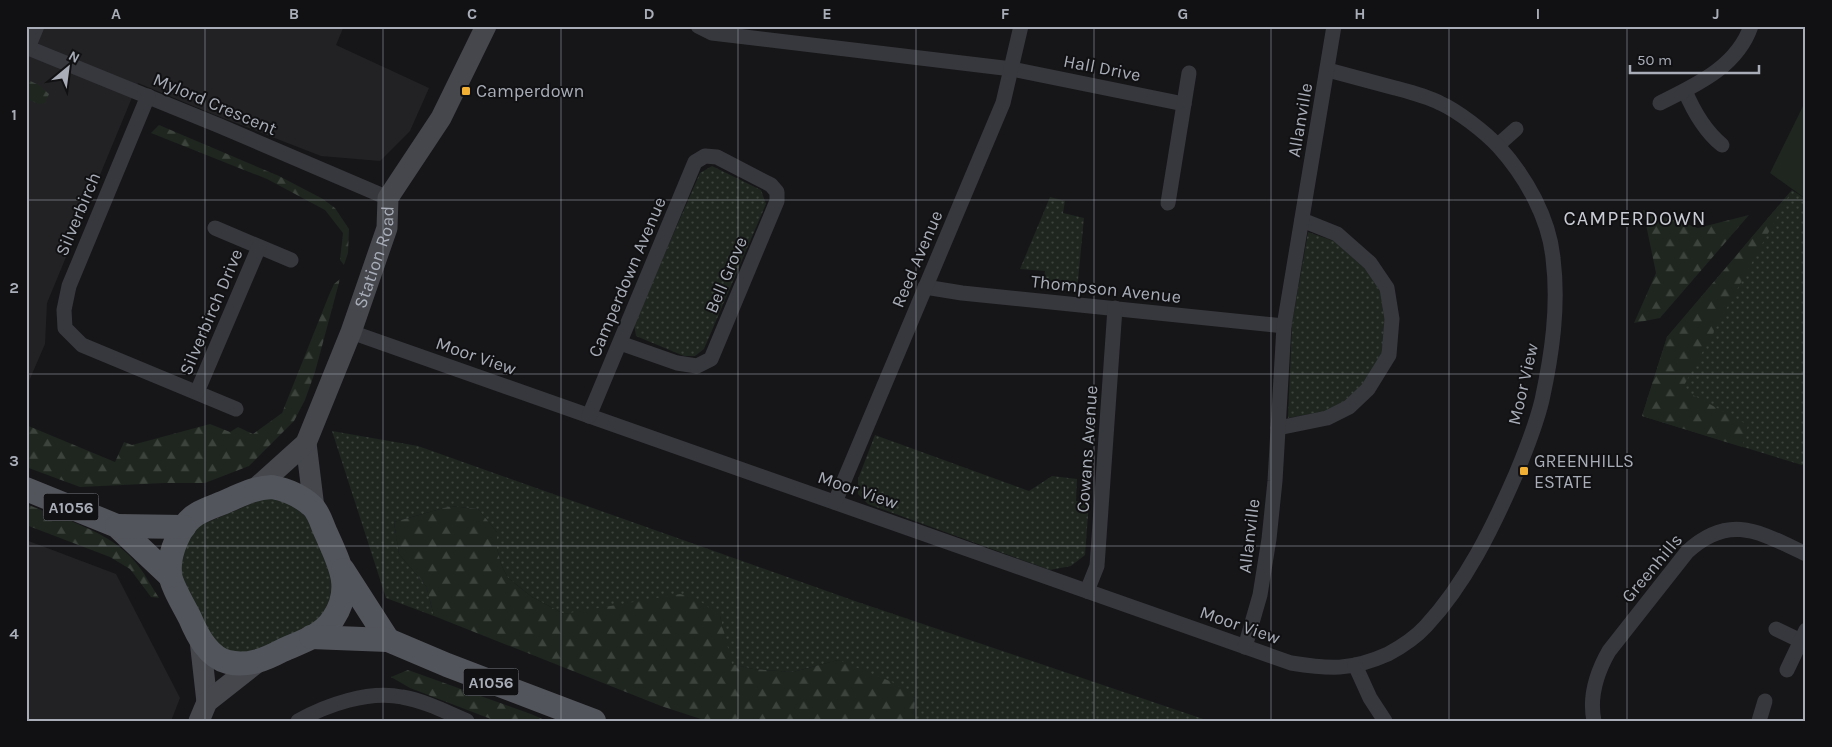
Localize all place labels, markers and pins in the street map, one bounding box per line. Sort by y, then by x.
place label: Camperdown [476,80,584,102]
marker: Camperdown [460,85,472,97]
place label: GREENHILLS ESTATE [1534,450,1634,493]
marker: GREENHILLS ESTATE [1518,465,1530,477]

